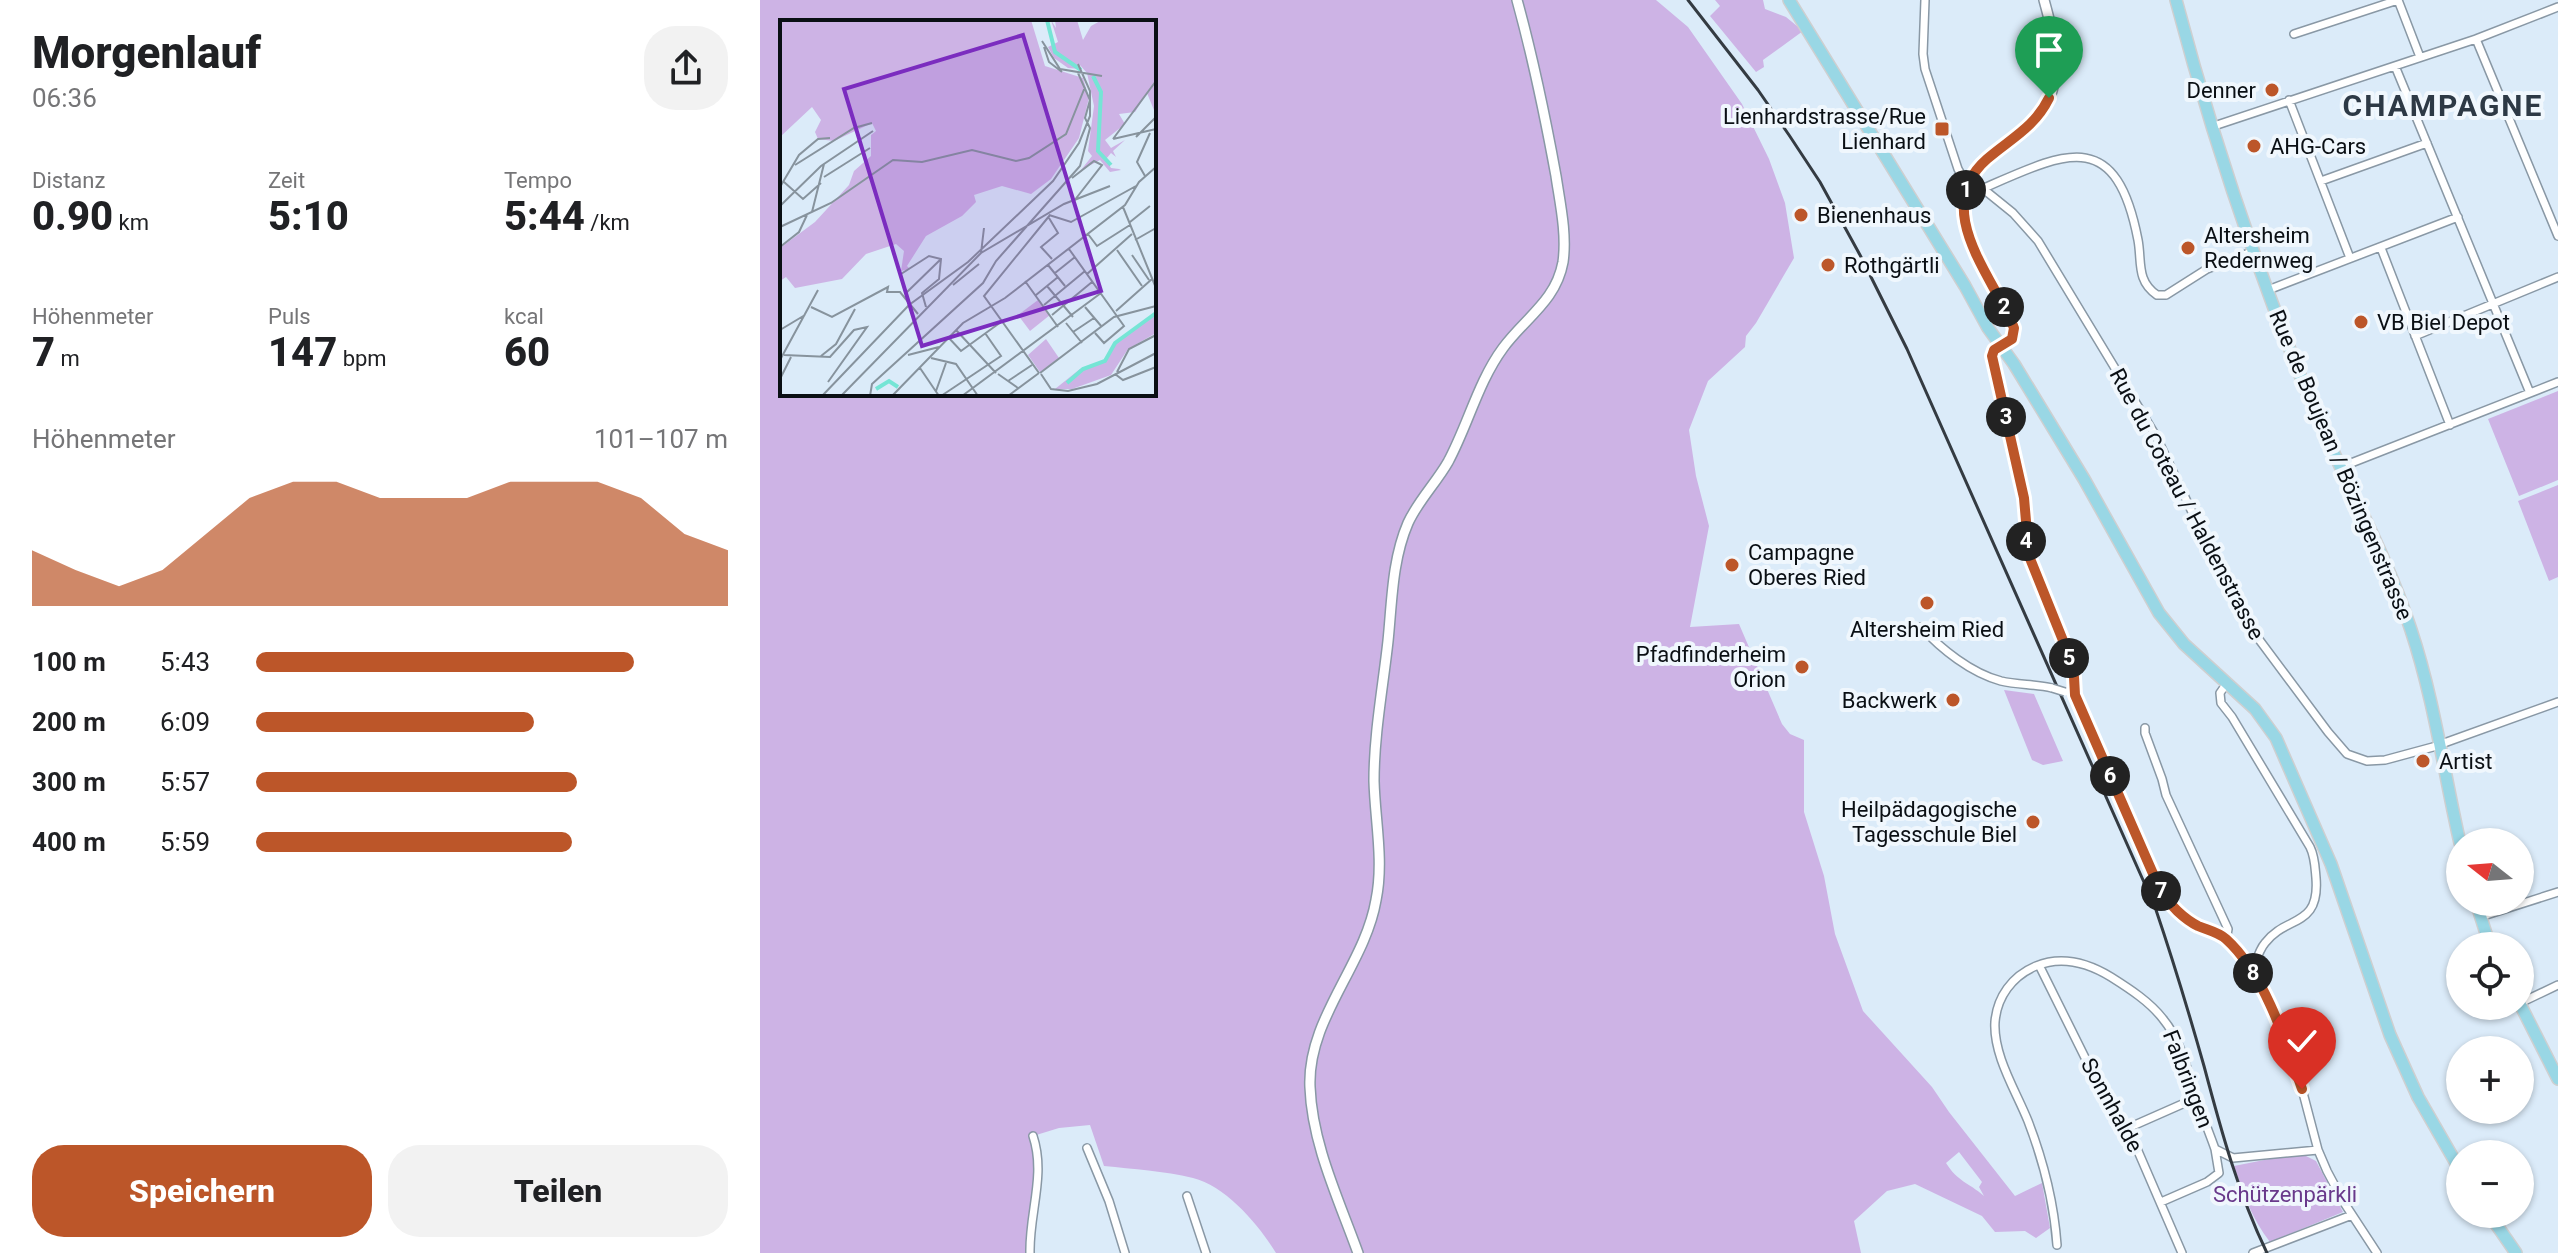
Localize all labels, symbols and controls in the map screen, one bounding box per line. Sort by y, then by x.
pin [2015,16,2083,98]
inset map [780,20,1156,396]
button: share [644,26,728,110]
text: Morgenlauf [32,27,261,79]
icon: arrive [2027,28,2071,72]
place label: Denner [2186,78,2257,103]
marker: Denner [2263,81,2281,99]
text: 06:36 [32,83,97,113]
district label: CHAMPAGNE [2343,88,2543,123]
place label: Lienhardstrasse/Rue Lienhard [1723,104,1926,154]
marker: Lienhardstrasse/Rue Lienhard [1933,120,1951,138]
place label: AHG-Cars [2270,134,2366,159]
marker: AHG-Cars [2245,137,2263,155]
text: Distanz [32,168,105,193]
text: Zeit [268,168,305,193]
text: Tempo [504,168,572,193]
pin: 1 [1946,170,1986,210]
text: 1 [1960,177,1972,202]
text: 0.90 [32,193,113,240]
text: 5:10 [268,193,349,240]
text: 5:44 [504,193,585,240]
place label: Bienenhaus [1817,203,1931,228]
marker: Bienenhaus [1792,206,1810,224]
text: km [113,210,149,235]
text: /km [585,210,630,235]
place label: Altersheim Redernweg [2204,223,2313,273]
marker: Altersheim Redernweg [2179,239,2197,257]
place label: Rothgärtli [1844,253,1940,278]
marker: Rothgärtli [1819,256,1837,274]
pin: 2 [1984,287,2024,327]
text: 2 [1998,294,2010,319]
text: Höhenmeter [32,304,153,329]
text: Puls [268,304,311,329]
text: kcal [504,304,544,329]
street label: Rue de Boujean / Bözingenstrasse [2264,306,2418,624]
place label: VB Biel Depot [2377,310,2510,335]
marker: VB Biel Depot [2352,313,2370,331]
text: 7 [32,329,55,376]
text: 147 [268,329,337,376]
text: 60 [504,329,550,376]
text: m [55,346,80,371]
text: bpm [337,346,387,371]
street label: Rue du Coteau / Haldenstrasse [2105,364,2269,644]
pin: 3 [1986,397,2026,437]
text: 3 [2000,404,2012,429]
text: Höhenmeter [32,424,176,454]
text: 101–107 m [594,424,728,454]
pin: 4 [2006,521,2046,561]
text: 4 [2020,528,2032,553]
place label: Campagne Oberes Ried [1748,540,1866,590]
marker: Campagne Oberes Ried [1723,556,1741,574]
marker: Altersheim Ried [1918,594,1936,612]
place label: Altersheim Ried [1850,617,2004,642]
pin: 5 [2049,638,2089,678]
place label: Pfadfinderheim Orion [1636,642,1786,692]
text: 5 [2063,645,2075,670]
text: 100 m [32,647,106,677]
text: 5:43 [160,647,210,677]
marker: Pfadfinderheim Orion [1793,658,1811,676]
place label: Backwerk [1842,688,1938,713]
marker: Backwerk [1944,691,1962,709]
text: 200 m [32,707,106,737]
text: 6:09 [160,707,210,737]
place label: Artist [2439,749,2492,774]
marker: Artist [2414,752,2432,770]
pin: 6 [2090,756,2130,796]
text: 6 [2104,763,2116,788]
text: 300 m [32,767,106,797]
text: 5:57 [160,767,210,797]
place label: Heilpädagogische Tagesschule Biel [1841,797,2017,847]
marker: Heilpädagogische Tagesschule Biel [2024,813,2042,831]
text: 400 m [32,827,106,857]
text: 5:59 [160,827,210,857]
north arrow [2446,828,2534,916]
map controls [2446,828,2534,1228]
pin: 7 [2141,871,2181,911]
text: 7 [2155,878,2167,903]
button: locate [2446,932,2534,1020]
pin: 8 [2233,953,2273,993]
text: 8 [2247,960,2259,985]
pin [2268,1007,2336,1089]
icon: check [2280,1019,2324,1063]
street label: Falbringen [2158,1027,2218,1131]
button: + [2446,1036,2534,1124]
street label: Sonnhalde [2076,1054,2148,1156]
button: − [2446,1140,2534,1228]
button: Speichern [32,1145,372,1237]
button: Teilen [388,1145,728,1237]
park label: Schützenpärkli [2213,1182,2357,1207]

